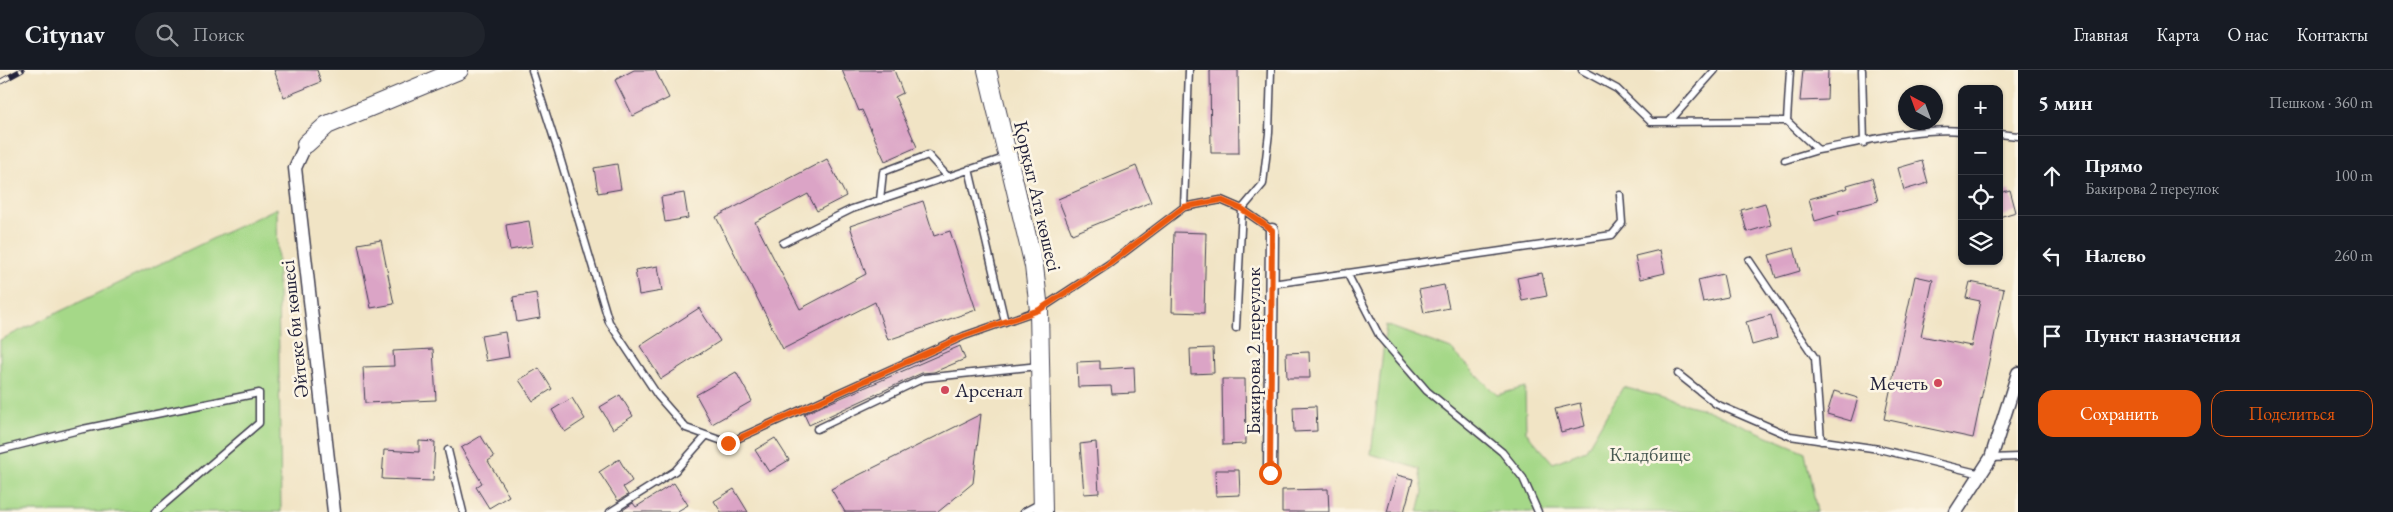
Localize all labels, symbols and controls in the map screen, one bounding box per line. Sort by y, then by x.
search box [135,12,485,57]
text: Citynav [25,19,105,50]
icon: search [153,21,181,49]
text: Поиск [193,22,244,47]
text: Главная [2074,23,2128,46]
text: Карта [2156,23,2199,46]
text: О нас [2227,23,2269,46]
text: Контакты [2297,23,2368,46]
north arrow [1898,85,1943,130]
map controls [1958,85,2003,265]
button: + [1958,85,2003,130]
text: 5 мин [2038,89,2093,116]
text: Пешком · 360 m [2269,92,2373,113]
street label: Қорқыт Ата көшесі [1008,118,1068,274]
button: − [1958,130,2003,175]
text: Прямо [2085,153,2143,178]
icon: ahead [2038,162,2066,190]
text: 100 m [2334,165,2373,186]
button: locate [1958,175,2003,220]
text: Бакирова 2 переулок [2085,178,2219,199]
button: layers [1958,220,2003,265]
icon: left [2038,242,2066,270]
text: Налево [2085,243,2146,268]
text: 260 m [2334,245,2373,266]
street label: Әйтеке би көшесі [274,259,314,399]
street label: Бакирова 2 переулок [1240,267,1266,435]
icon: arrive [2038,322,2066,350]
text: Пункт назначения [2085,323,2241,348]
place label: Мечеть [1870,370,1928,396]
place label: Арсенал [954,377,1023,403]
marker: Мечеть [1932,377,1944,389]
marker: Арсенал [939,384,951,396]
button: Сохранить [2038,390,2201,437]
button: Поделиться [2211,390,2373,437]
route end [717,432,740,455]
park label: Кладбище [1609,441,1691,467]
route start [1259,462,1282,485]

